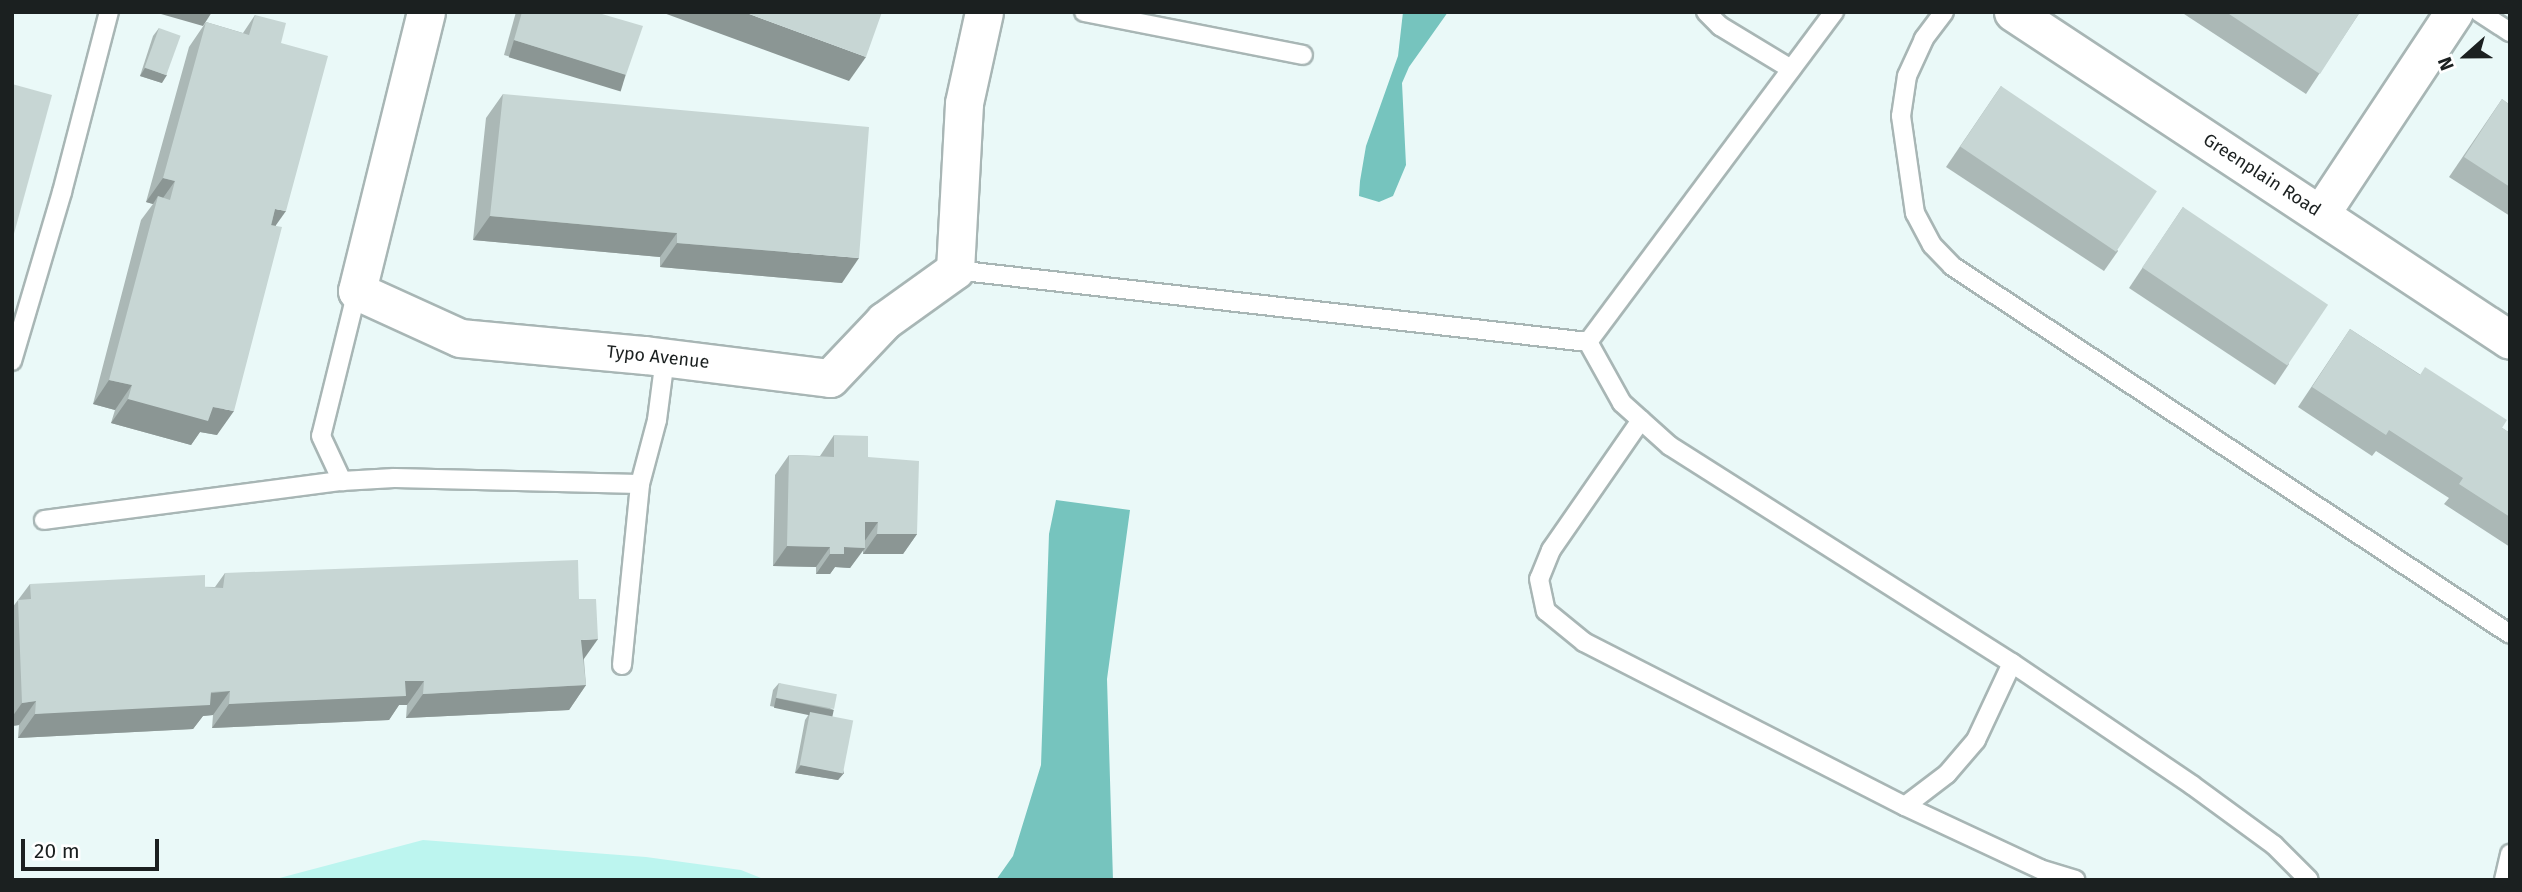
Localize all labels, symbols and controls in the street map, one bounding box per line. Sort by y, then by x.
north arrow [2431,21,2501,91]
text: N [2433,54,2459,74]
street label: Greenplain Road [2199,129,2325,221]
street label: Typo Avenue [606,341,710,373]
scale bar [24,826,163,870]
text: 20 m [34,838,80,864]

